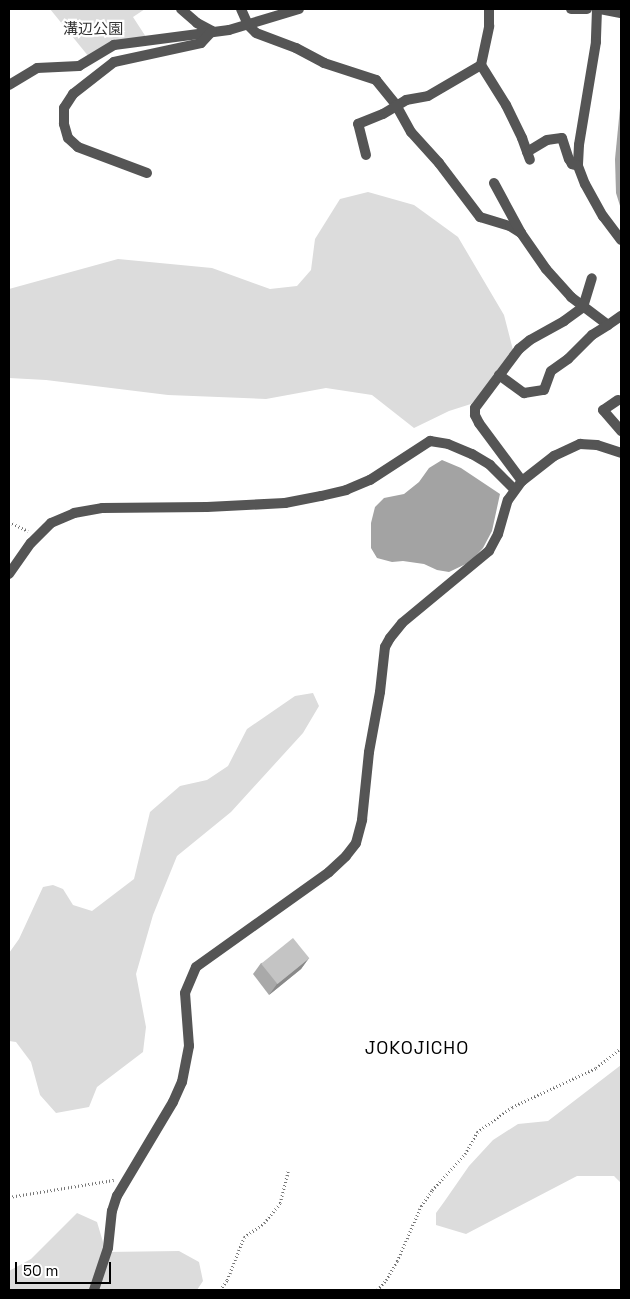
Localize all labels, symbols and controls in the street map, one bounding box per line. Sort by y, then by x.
park label: 溝辺公園 [63,20,123,38]
district label: JOKOJICHO [364,1037,470,1059]
scale bar [18,1252,114,1284]
text: 50 m [23,1261,58,1280]

